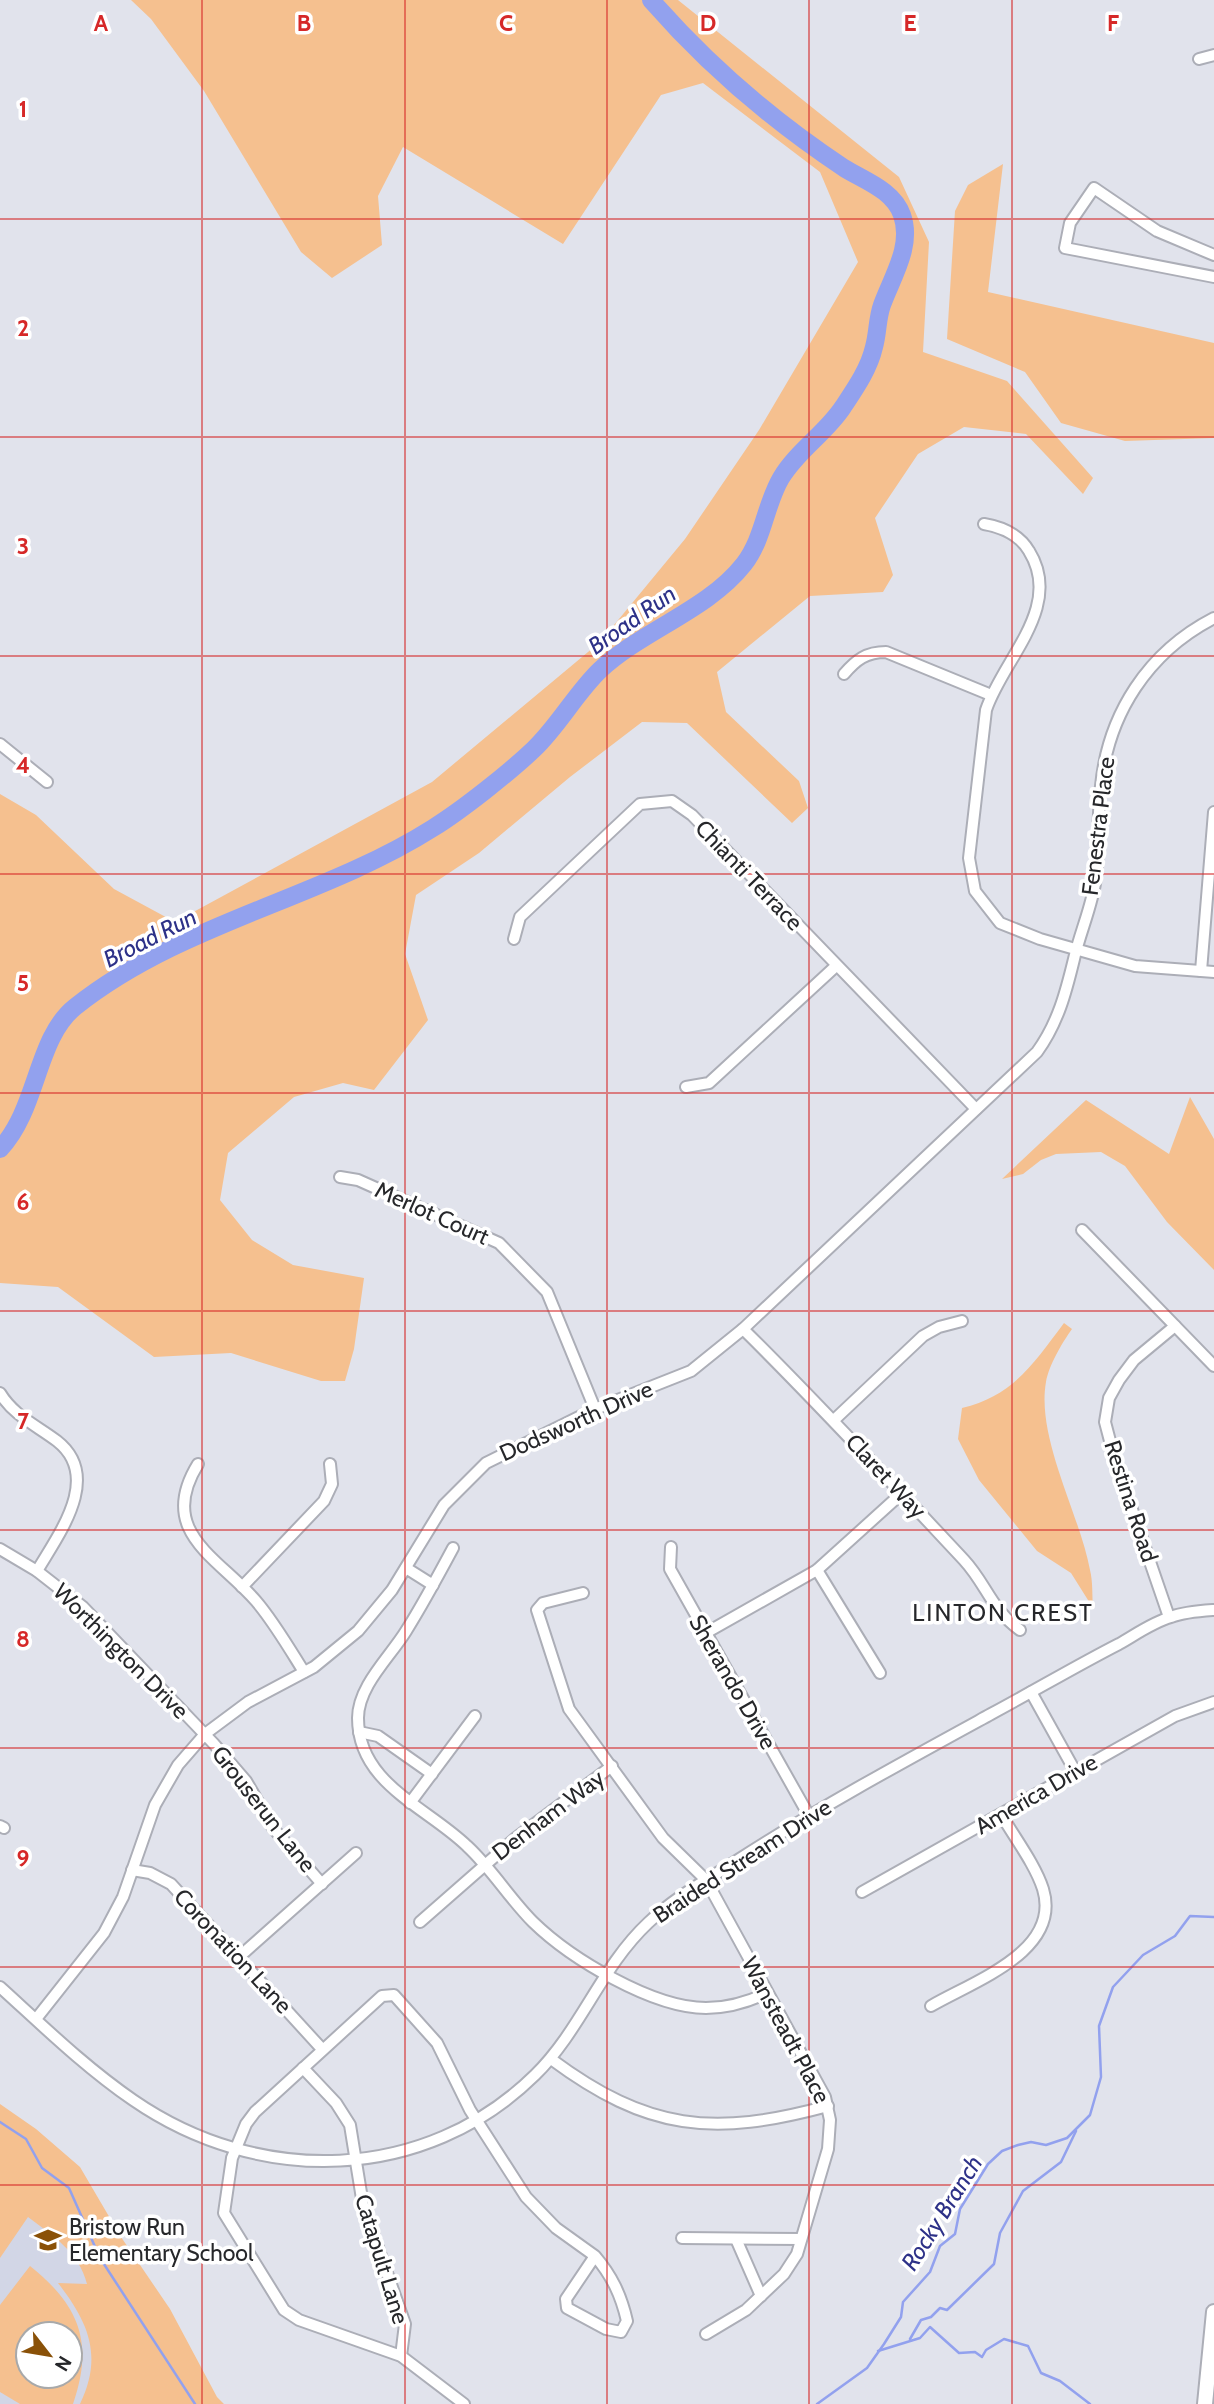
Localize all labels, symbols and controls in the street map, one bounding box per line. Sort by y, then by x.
text: A [94,9,109,37]
text: B [297,9,311,37]
text: C [499,9,513,37]
text: D [700,9,716,37]
text: E [903,9,917,37]
text: F [1107,9,1119,37]
text: 1 [19,95,27,123]
text: 2 [17,314,29,342]
text: 3 [17,532,29,560]
water label: Broad Run [582,579,681,660]
text: 4 [16,751,30,779]
street label: Fenestra Place [1076,755,1120,897]
street label: Chianti Terrace [689,814,809,936]
water label: Broad Run [98,902,201,973]
text: 5 [17,969,29,997]
street label: Merlot Court [371,1175,494,1251]
text: 6 [17,1188,29,1216]
street label: Dodsworth Drive [495,1375,657,1467]
text: 7 [17,1407,29,1435]
street label: Claret Way [840,1428,932,1524]
street label: Restina Road [1098,1437,1164,1565]
street label: Worthington Drive [47,1577,195,1725]
district label: LINTON CREST [912,1598,1094,1627]
street label: Sherando Drive [683,1610,783,1754]
text: 8 [16,1625,30,1653]
street label: Grouserun Lane [206,1740,322,1878]
street label: America Drive [970,1748,1102,1840]
street label: Denham Way [486,1764,610,1866]
street label: Braided Stream Drive [648,1793,836,1929]
text: 9 [17,1844,29,1872]
street label: Coronation Lane [168,1883,298,2019]
street label: Wansteadt Place [736,1952,836,2108]
water label: Rocky Branch [895,2150,988,2275]
street label: Catapult Lane [349,2191,415,2327]
place label: Bristow Run Elementary School [69,2213,254,2267]
school or university icon: Bristow Run Elementary School [33,2225,63,2255]
north arrow [14,2320,84,2390]
text: N [50,2352,76,2375]

